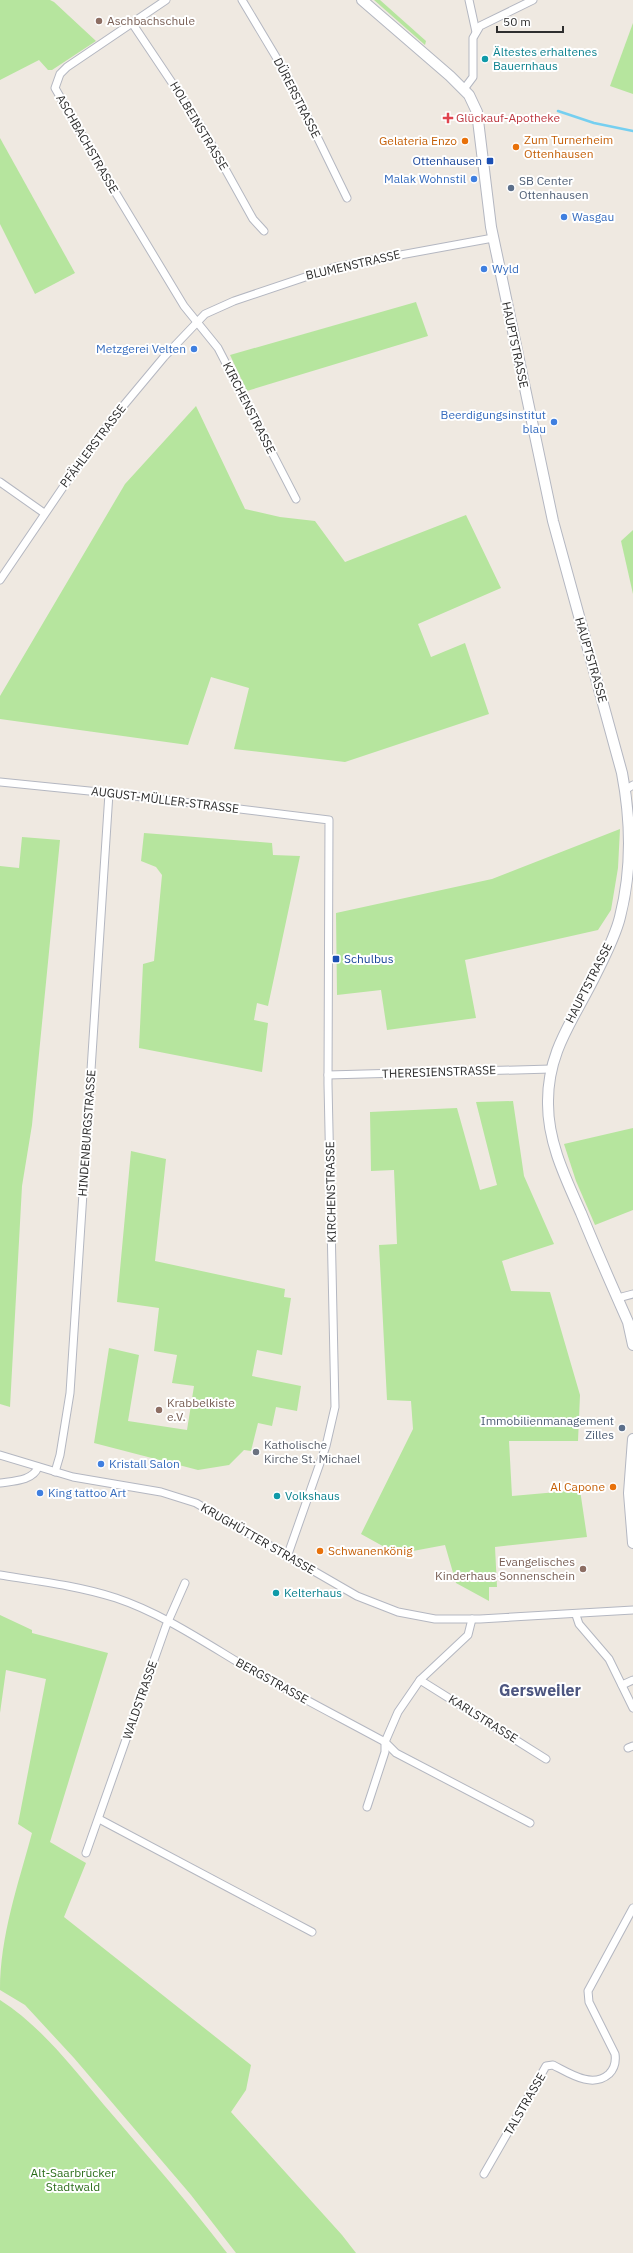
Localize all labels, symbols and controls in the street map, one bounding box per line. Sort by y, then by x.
scale bar [497,8,563,34]
place label: Aschbachschule [107,13,195,28]
text: 50 m [503,14,531,29]
marker: Aschbachschule [94,16,104,26]
place label: Ältestes erhaltenes Bauernhaus [493,44,597,73]
marker: Ältestes erhaltenes Bauernhaus [480,54,490,64]
street label: DÜRERSTRASSE [271,55,324,141]
street label: HOLBEINSTRASSE [167,79,232,173]
street label: ASCHBACHSTRASSE [53,92,122,196]
place label: Glückauf-Apotheke [456,110,560,125]
marker: Glückauf-Apotheke [443,113,453,123]
place label: Zum Turnerheim Ottenhausen [524,132,613,161]
place label: Gelateria Enzo [379,133,457,148]
marker: Gelateria Enzo [460,136,470,146]
marker: Zum Turnerheim Ottenhausen [511,142,521,152]
place label: Ottenhausen [413,153,482,168]
marker: Ottenhausen [485,156,495,166]
place label: Malak Wohnstil [384,171,466,186]
place label: SB Center Ottenhausen [519,173,588,202]
marker: Malak Wohnstil [469,174,479,184]
marker: SB Center Ottenhausen [506,183,516,193]
place label: Wasgau [572,209,614,224]
marker: Wasgau [559,212,569,222]
street label: BLUMENSTRASSE [304,246,402,283]
place label: Wyld [492,261,519,276]
marker: Wyld [479,264,489,274]
street label: HAUPTSTRASSE [499,300,532,390]
place label: Metzgerei Velten [96,341,186,356]
marker: Metzgerei Velten [189,344,199,354]
street label: KIRCHENSTRASSE [220,359,279,456]
street label: PFÄHLERSTRASSE [56,401,129,490]
place label: Beerdigungsinstitut blau [441,407,546,436]
marker: Beerdigungsinstitut blau [549,417,559,427]
street label: HAUPTSTRASSE [572,615,611,704]
street label: AUGUST-MÜLLER-STRASSE [90,783,240,816]
street label: HAUPTSTRASSE [562,940,615,1025]
place label: Schulbus [344,951,394,966]
marker: Schulbus [331,954,341,964]
street label: THERESIENSTRASSE [382,1062,496,1081]
street label: HINDENBURGSTRASSE [75,1069,98,1197]
street label: KIRCHENSTRASSE [322,1141,339,1243]
place label: Krabbelkiste e.V. [167,1395,235,1424]
marker: Krabbelkiste e.V. [154,1405,164,1415]
place label: Immobilienmanagement Zilles [481,1413,614,1442]
marker: Immobilienmanagement Zilles [617,1423,627,1433]
place label: Katholische Kirche St. Michael [264,1437,360,1466]
marker: Katholische Kirche St. Michael [251,1447,261,1457]
place label: Kristall Salon [109,1456,180,1471]
marker: Kristall Salon [96,1459,106,1469]
place label: Al Capone [550,1479,605,1494]
marker: Al Capone [608,1482,618,1492]
place label: King tattoo Art [48,1485,126,1500]
marker: King tattoo Art [35,1488,45,1498]
place label: Volkshaus [285,1488,340,1503]
marker: Volkshaus [272,1491,282,1501]
street label: KRUGHÜTTER STRASSE [198,1500,318,1577]
place label: Schwanenkönig [328,1543,413,1558]
marker: Schwanenkönig [315,1546,325,1556]
place label: Evangelisches Kinderhaus Sonnenschein [435,1554,575,1583]
marker: Evangelisches Kinderhaus Sonnenschein [578,1564,588,1574]
place label: Kelterhaus [284,1585,342,1600]
marker: Kelterhaus [271,1588,281,1598]
street label: BERGSTRASSE [233,1654,311,1707]
street label: WALDSTRASSE [119,1658,160,1741]
district label: Gersweiler [499,1680,582,1700]
street label: KARLSTRASSE [446,1691,521,1746]
street label: TALSTRASSE [501,2070,548,2138]
park label: Alt-Saarbrücker Stadtwald [31,2165,116,2194]

